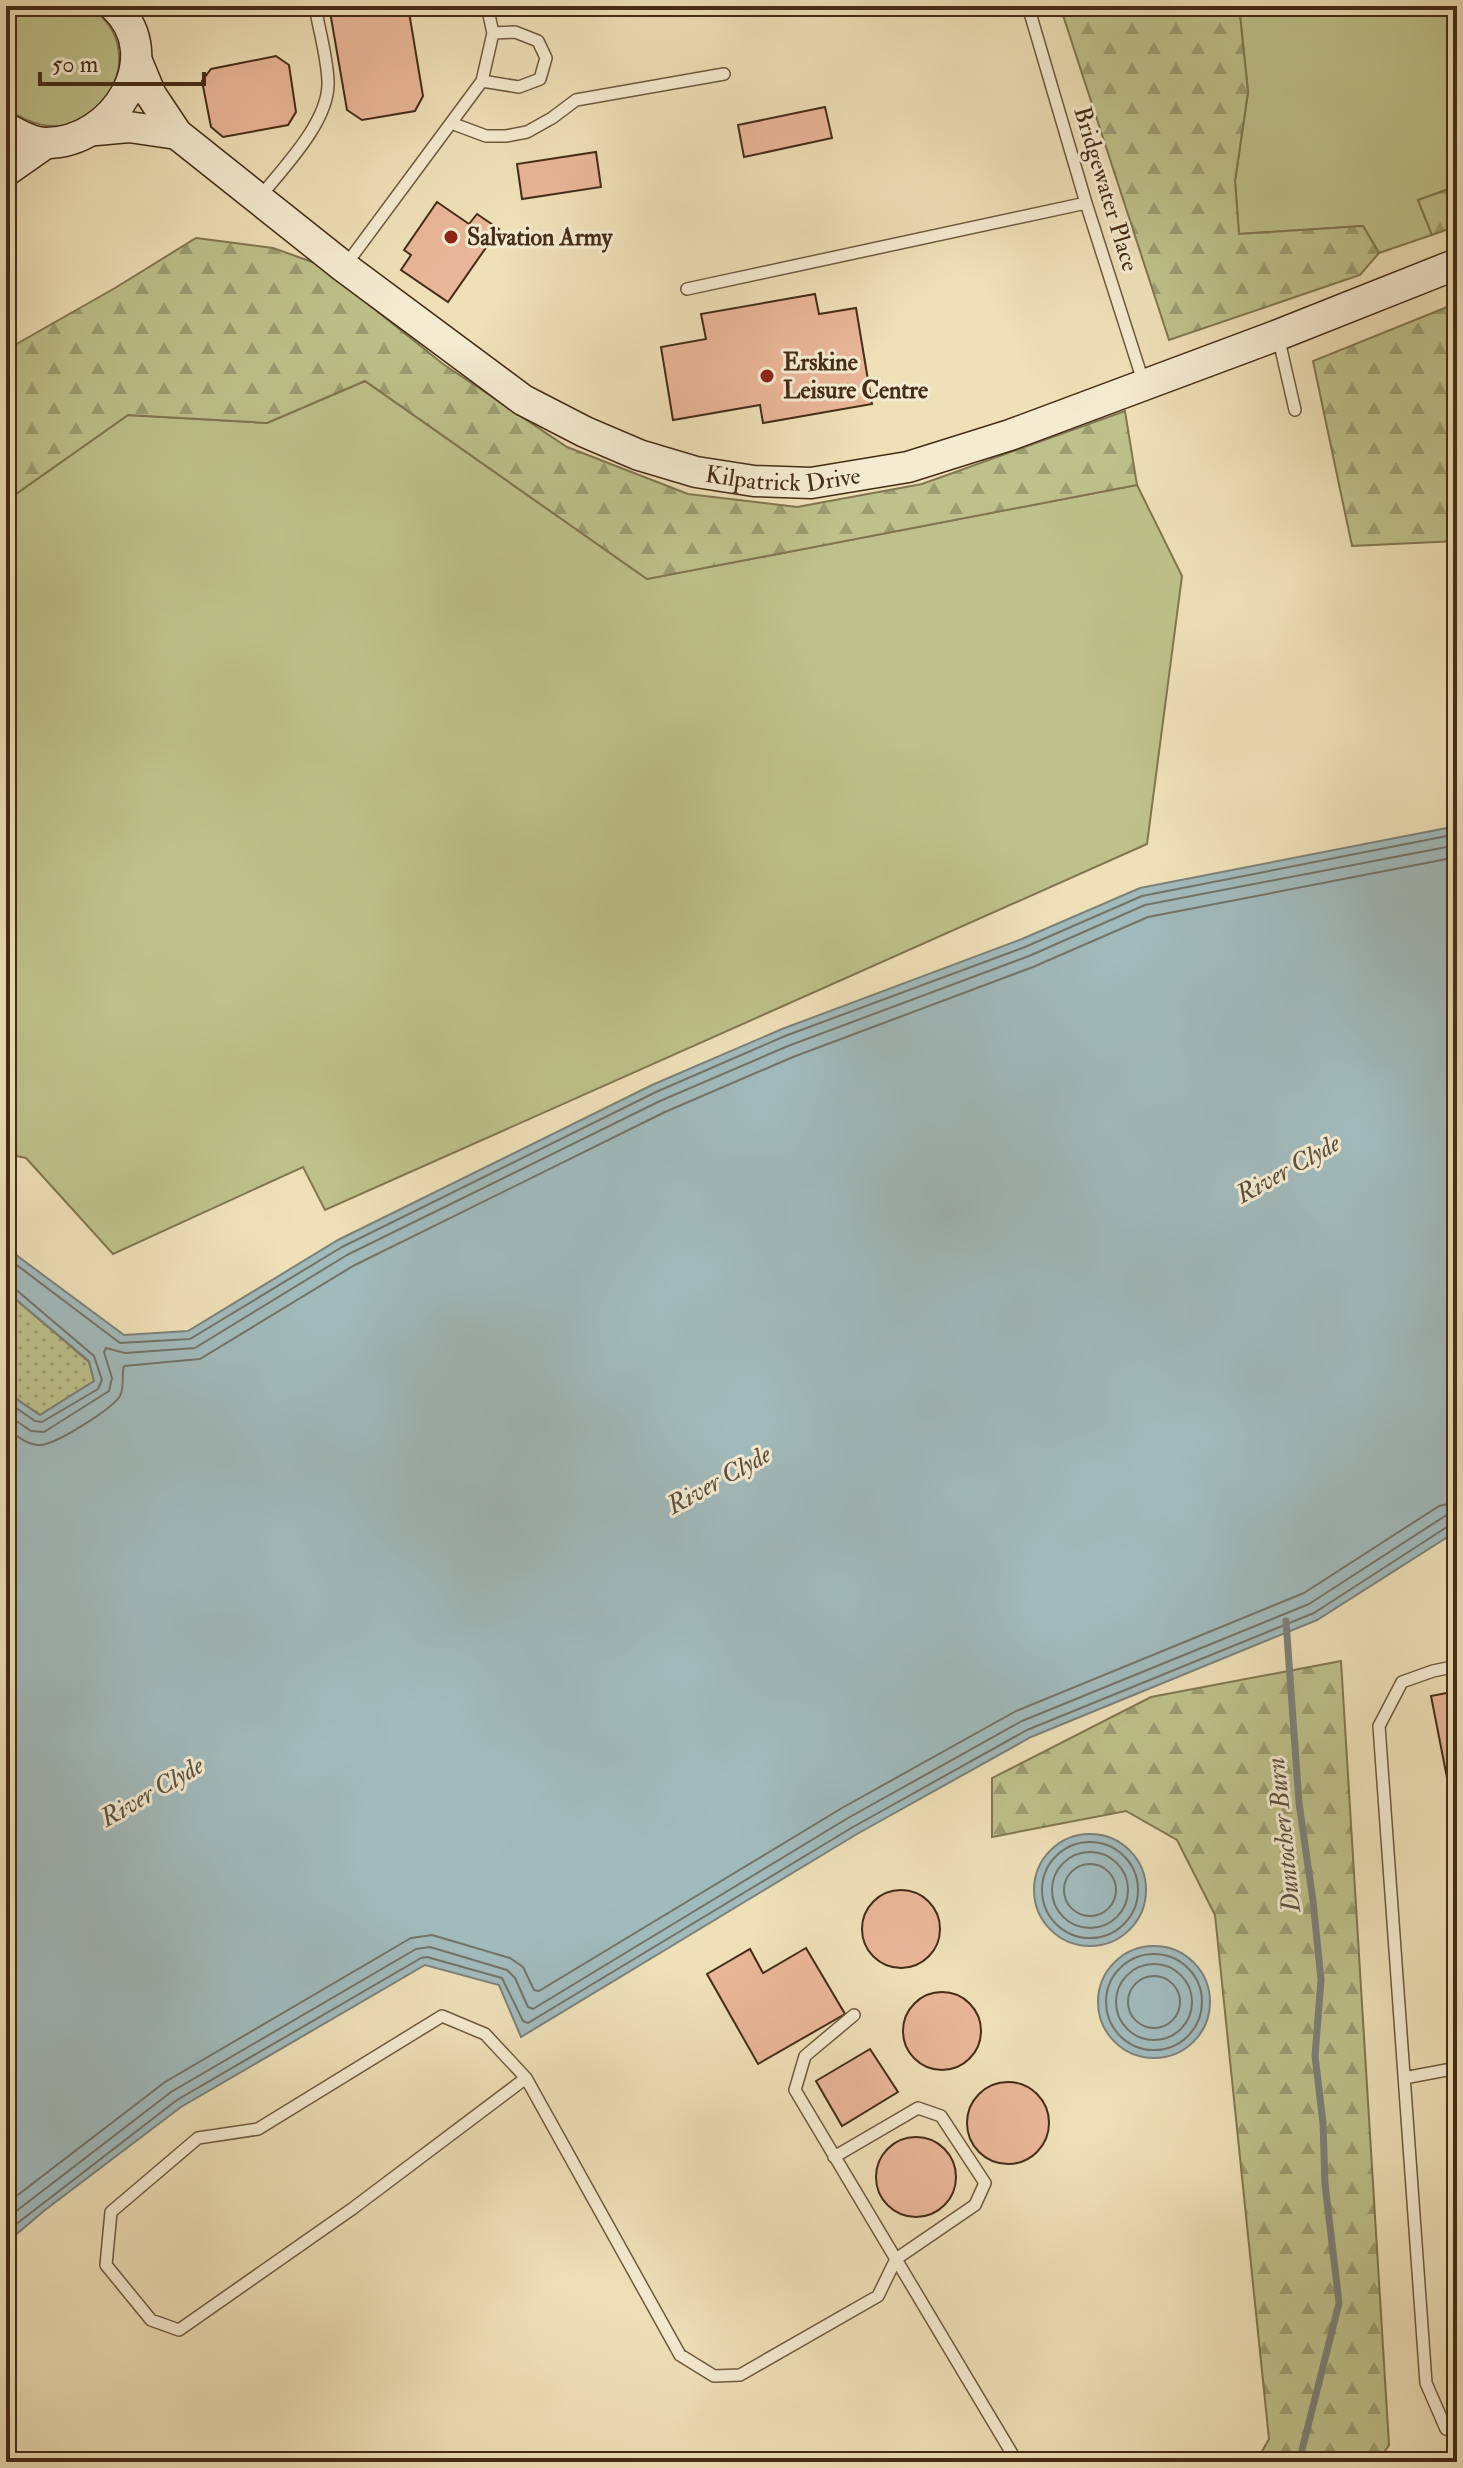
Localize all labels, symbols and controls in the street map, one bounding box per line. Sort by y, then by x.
scale bar [40,36,204,86]
text: 50 m [52,49,99,80]
street label: Bridgewater Place [1066,103,1146,275]
place label: Salvation Army [467,222,614,253]
marker: Salvation Army [442,228,460,246]
place label: Erskine Leisure Centre [783,347,928,406]
marker: Erskine Leisure Centre [758,367,776,385]
street label: Kilpatrick Drive [703,458,863,499]
water label: River Clyde [1229,1127,1346,1211]
water label: River Clyde [660,1438,777,1522]
water label: River Clyde [94,1749,210,1835]
water label: Duntocher Burn [1260,1756,1308,1915]

